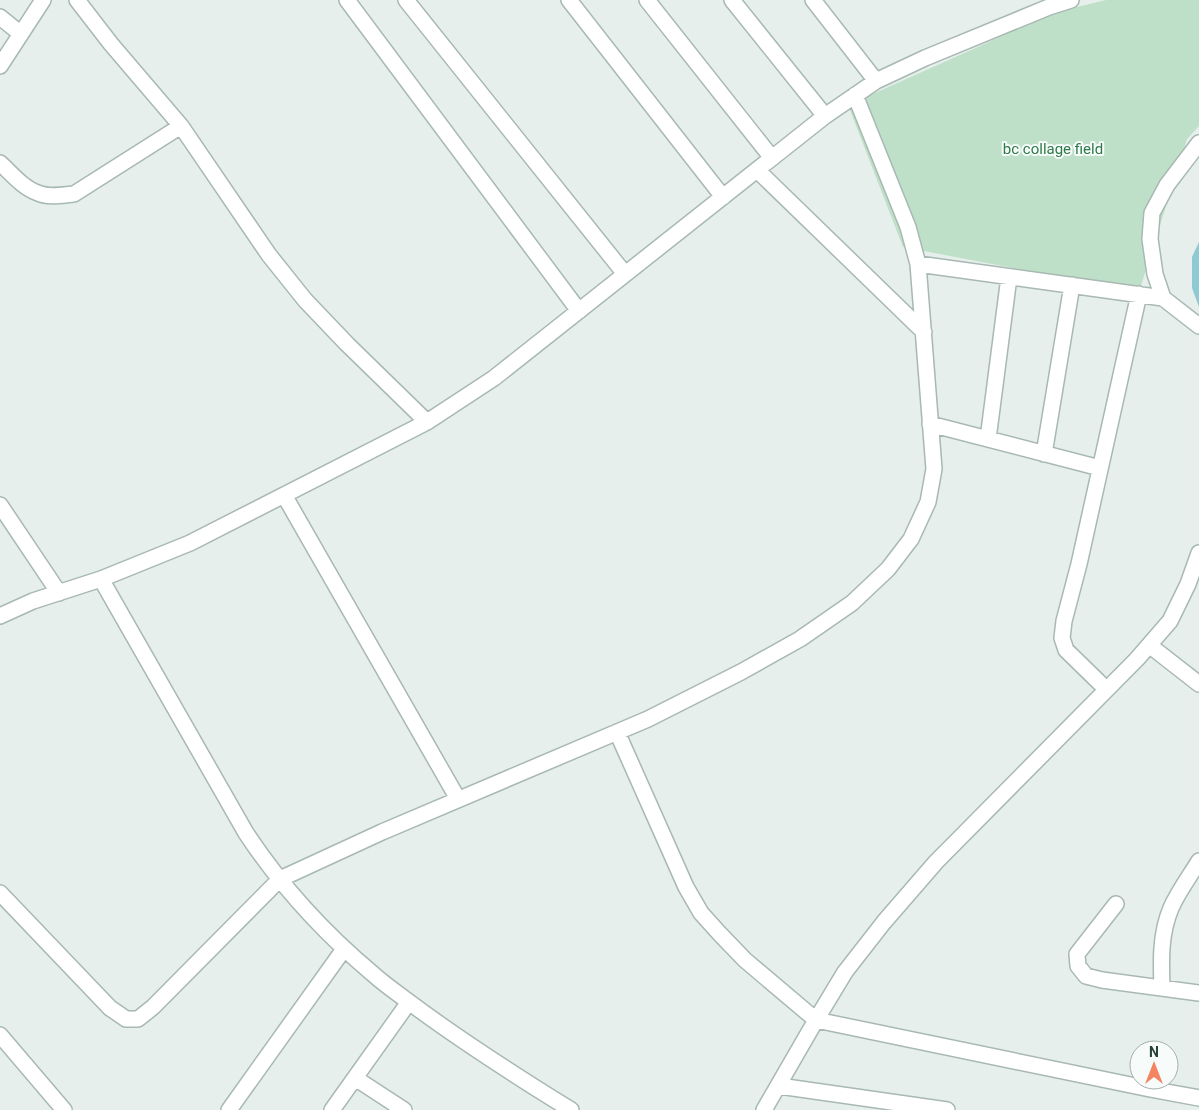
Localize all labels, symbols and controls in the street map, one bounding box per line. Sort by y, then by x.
park label: bc collage field [1003,140,1103,158]
north arrow [1129,1040,1179,1090]
text: N [1149,1044,1159,1060]

